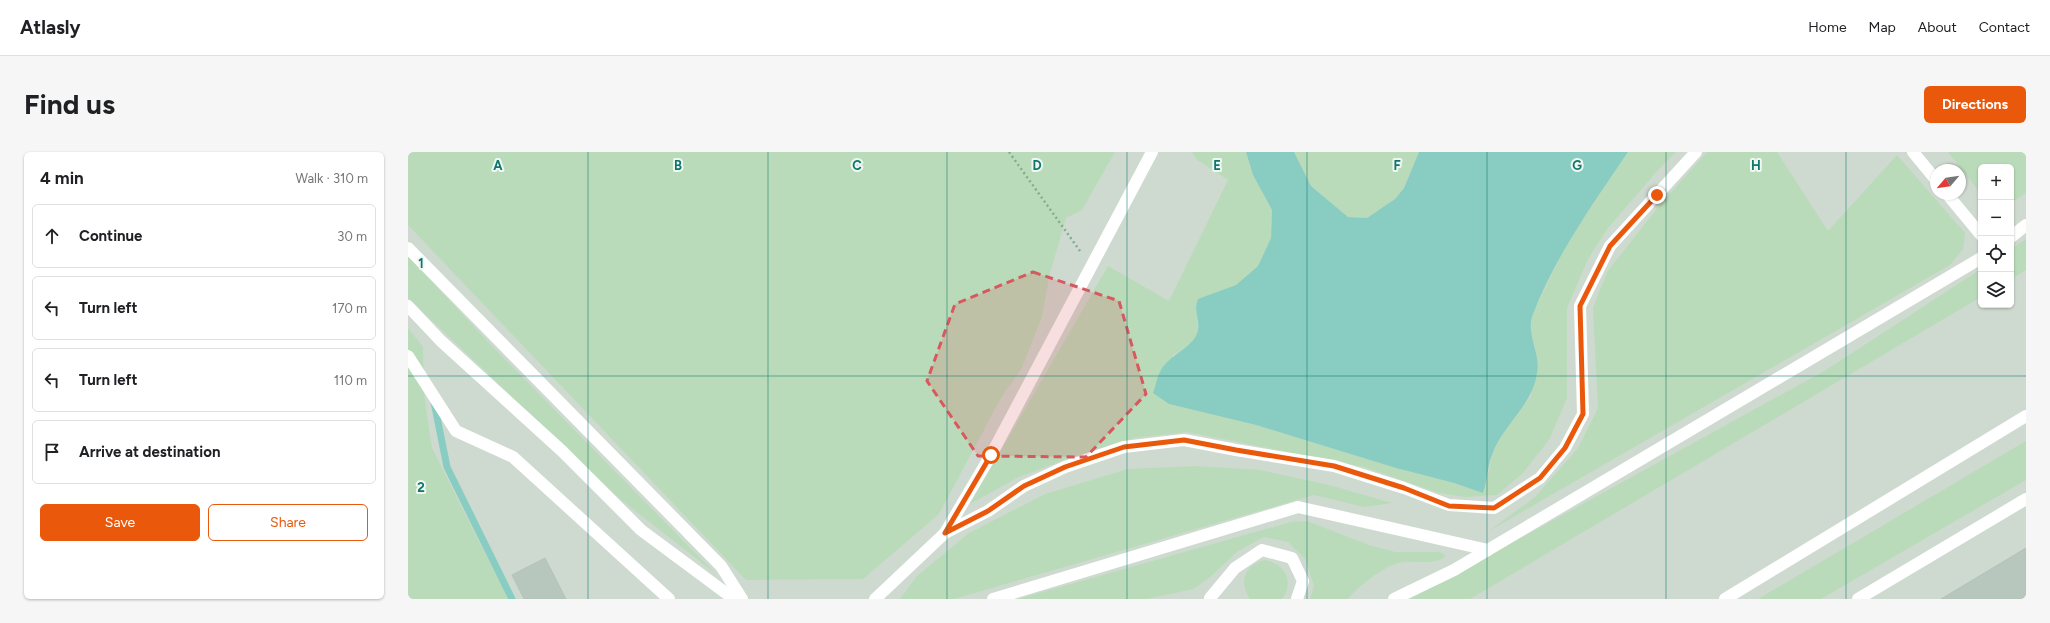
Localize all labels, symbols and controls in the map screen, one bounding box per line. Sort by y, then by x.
text: Atlasly [20,16,80,39]
text: Home [1808,19,1847,36]
text: Map [1869,19,1896,36]
text: About [1918,19,1957,36]
text: Contact [1979,19,2030,36]
button: Directions [1924,86,2026,123]
text: Find us [24,87,115,121]
text: A [493,158,503,173]
text: B [674,158,682,173]
text: C [852,158,862,173]
text: D [1032,158,1042,173]
text: E [1213,158,1221,173]
text: F [1393,158,1401,173]
text: G [1572,158,1582,173]
text: H [1751,158,1761,173]
north arrow [1930,164,1966,200]
map controls [1978,164,2014,308]
button: + [1978,164,2014,200]
text: 4 min [40,168,84,188]
text: Walk · 310 m [295,171,368,186]
route end [1648,186,1666,204]
button: − [1978,200,2014,236]
icon: ahead [41,225,63,247]
text: Continue [79,227,142,245]
text: 30 m [337,229,367,244]
button: locate [1978,236,2014,272]
text: 1 [418,256,424,271]
button: layers [1978,272,2014,308]
icon: left [41,297,63,319]
text: Turn left [79,299,137,317]
text: 170 m [332,301,367,316]
icon: left [41,369,63,391]
text: Turn left [79,371,137,389]
text: 110 m [334,373,367,388]
icon: arrive [41,441,63,463]
text: Arrive at destination [79,443,220,461]
route start [982,446,1000,464]
text: 2 [417,480,425,495]
button: Save [40,504,200,541]
button: Share [208,504,368,541]

